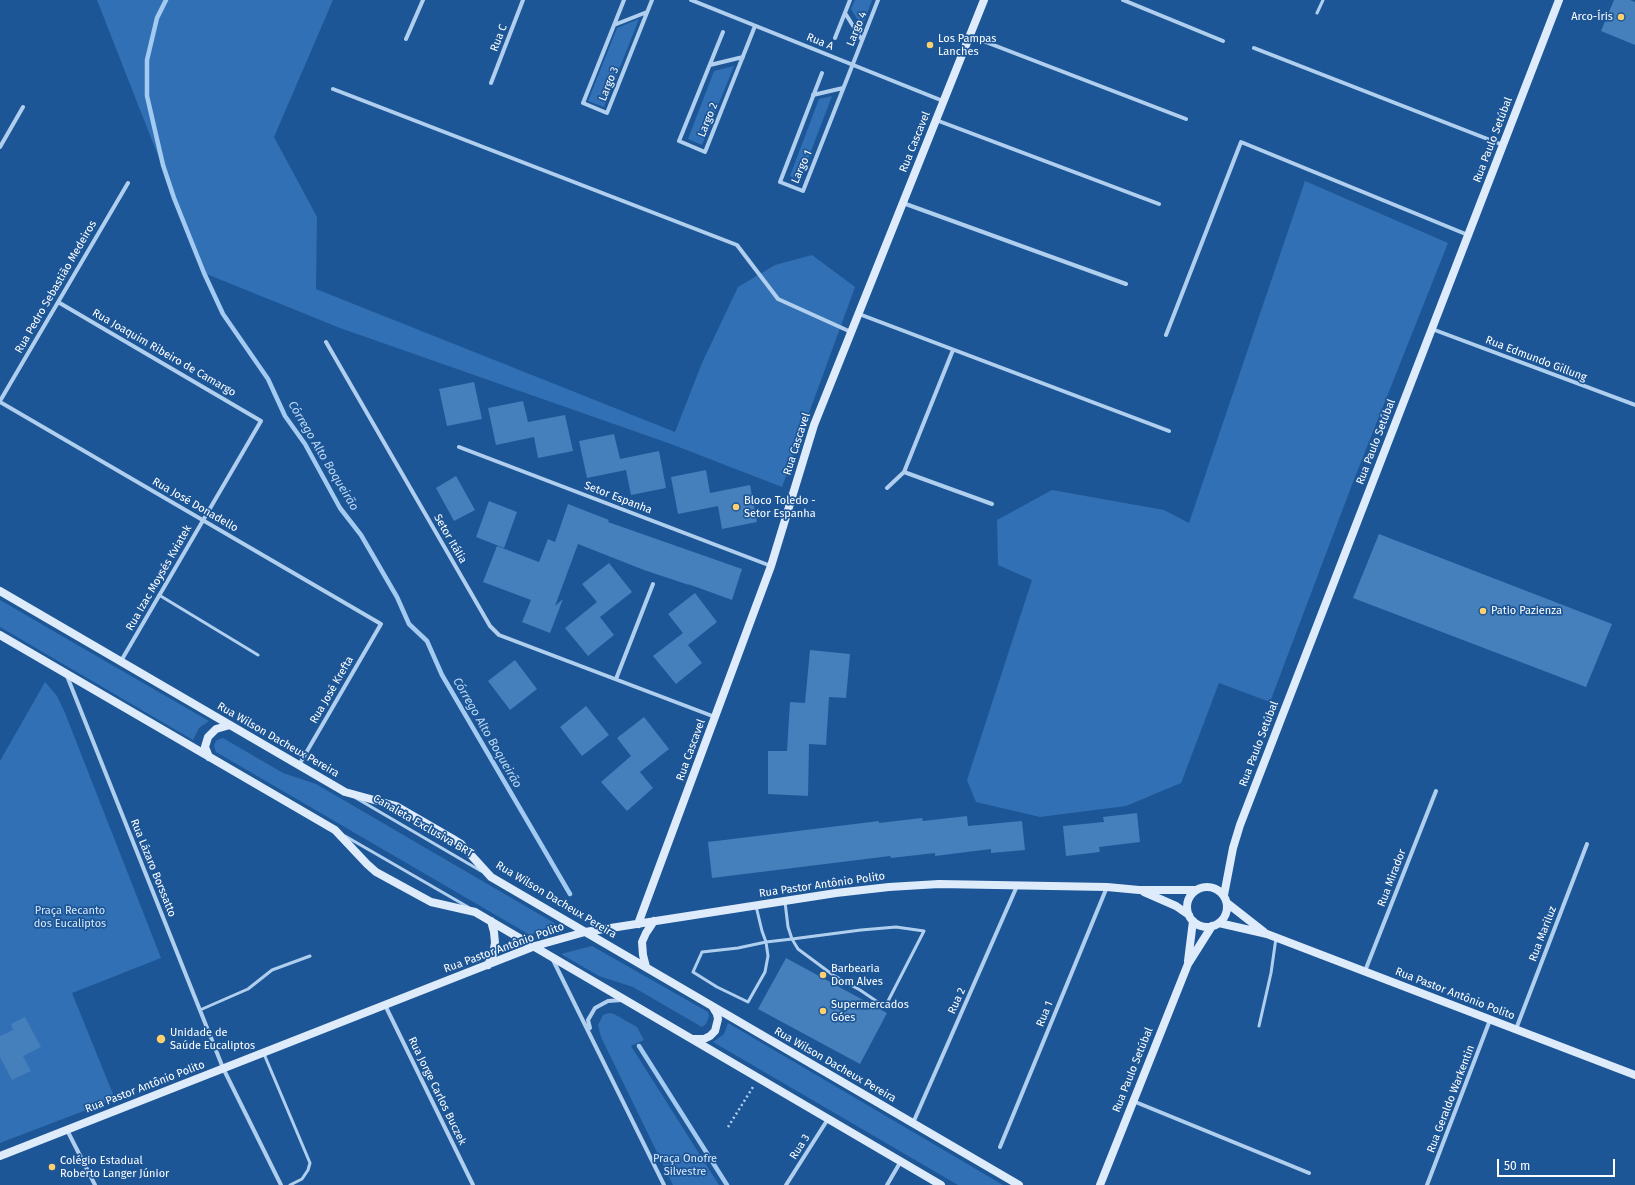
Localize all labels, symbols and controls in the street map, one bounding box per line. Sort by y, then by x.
street label: Largo 4 [844,10,870,48]
place label: Arco-Íris [1571,10,1613,24]
marker: Arco-Íris [1616,12,1626,22]
street label: Rua C [488,23,510,53]
street label: Rua A [804,31,836,53]
place label: Los Pampas Lanches [938,32,996,58]
marker: Los Pampas Lanches [925,40,935,50]
street label: Largo 3 [596,65,622,103]
street label: Rua Paulo Setúbal [1471,95,1515,185]
street label: Largo 2 [695,101,721,139]
street label: Rua Cascavel [897,110,933,174]
street label: Largo 1 [789,148,815,186]
street label: Rua Pedro Sebastião Medeiros [12,218,100,356]
street label: Rua Joaquim Ribeiro de Camargo [90,306,238,400]
street label: Rua Edmundo Gillung [1483,334,1589,384]
street label: Rua Paulo Setúbal [1354,397,1398,487]
water label: Córrego Alto Boqueirão [285,399,361,513]
street label: Rua Cascavel [781,411,813,477]
street label: Rua José Donadello [150,475,240,535]
street label: Setor Espanha [582,479,654,517]
place label: Bloco Toledo - Setor Espanha [744,494,816,520]
marker: Bloco Toledo - Setor Espanha [731,502,741,512]
street label: Setor Itália [431,512,469,566]
street label: Rua Izac Moysés Kviatek [123,523,195,633]
place label: Patio Pazienza [1491,604,1562,618]
marker: Patio Pazienza [1478,606,1488,616]
street label: Rua José Krefta [307,654,357,726]
water label: Córrego Alto Boqueirão [449,675,525,791]
street label: Rua Paulo Setúbal [1237,699,1281,789]
street label: Rua Wilson Dacheux Pereira [215,700,341,780]
street label: Rua Cascavel [674,717,708,783]
street label: Canaleta Exclusiva BRT [371,792,475,860]
street label: Rua Lázaro Borssatto [127,817,179,919]
street label: Rua Mirador [1375,847,1409,909]
street label: Rua Wilson Dacheux Pereira [493,859,619,941]
street label: Rua Pastor Antônio Polito [758,870,886,900]
park label: Praça Recanto dos Eucaliptos [34,904,106,930]
street label: Rua Mariluz [1526,904,1560,964]
street label: Rua Pastor Antônio Polito [442,920,566,976]
place label: Barbearia Dom Alves [831,962,883,988]
street label: Rua Pastor Antônio Polito [1393,965,1517,1023]
marker: Barbearia Dom Alves [818,970,828,980]
street label: Rua 2 [945,986,969,1016]
place label: Supermercados Góes [831,998,909,1024]
street label: Rua 1 [1034,999,1056,1029]
marker: Supermercados Góes [818,1006,828,1016]
street label: Rua Wilson Dacheux Pereira [772,1025,898,1105]
place label: Unidade de Saúde Eucaliptos [170,1026,255,1052]
street label: Rua Paulo Setúbal [1110,1026,1156,1114]
marker: Unidade de Saúde Eucaliptos [155,1033,167,1045]
street label: Rua Jorge Carlos Buczek [405,1035,469,1147]
street label: Rua Geraldo Warkentin [1424,1043,1478,1155]
street label: Rua Pastor Antônio Polito [83,1058,207,1116]
street label: Rua 3 [787,1132,813,1162]
scale bar [1499,1151,1617,1177]
park label: Praça Onofre Silvestre [653,1152,717,1178]
place label: Colégio Estadual Roberto Langer Júnior [60,1154,169,1180]
text: 50 m [1504,1159,1530,1173]
marker: Colégio Estadual Roberto Langer Júnior [47,1162,57,1172]

